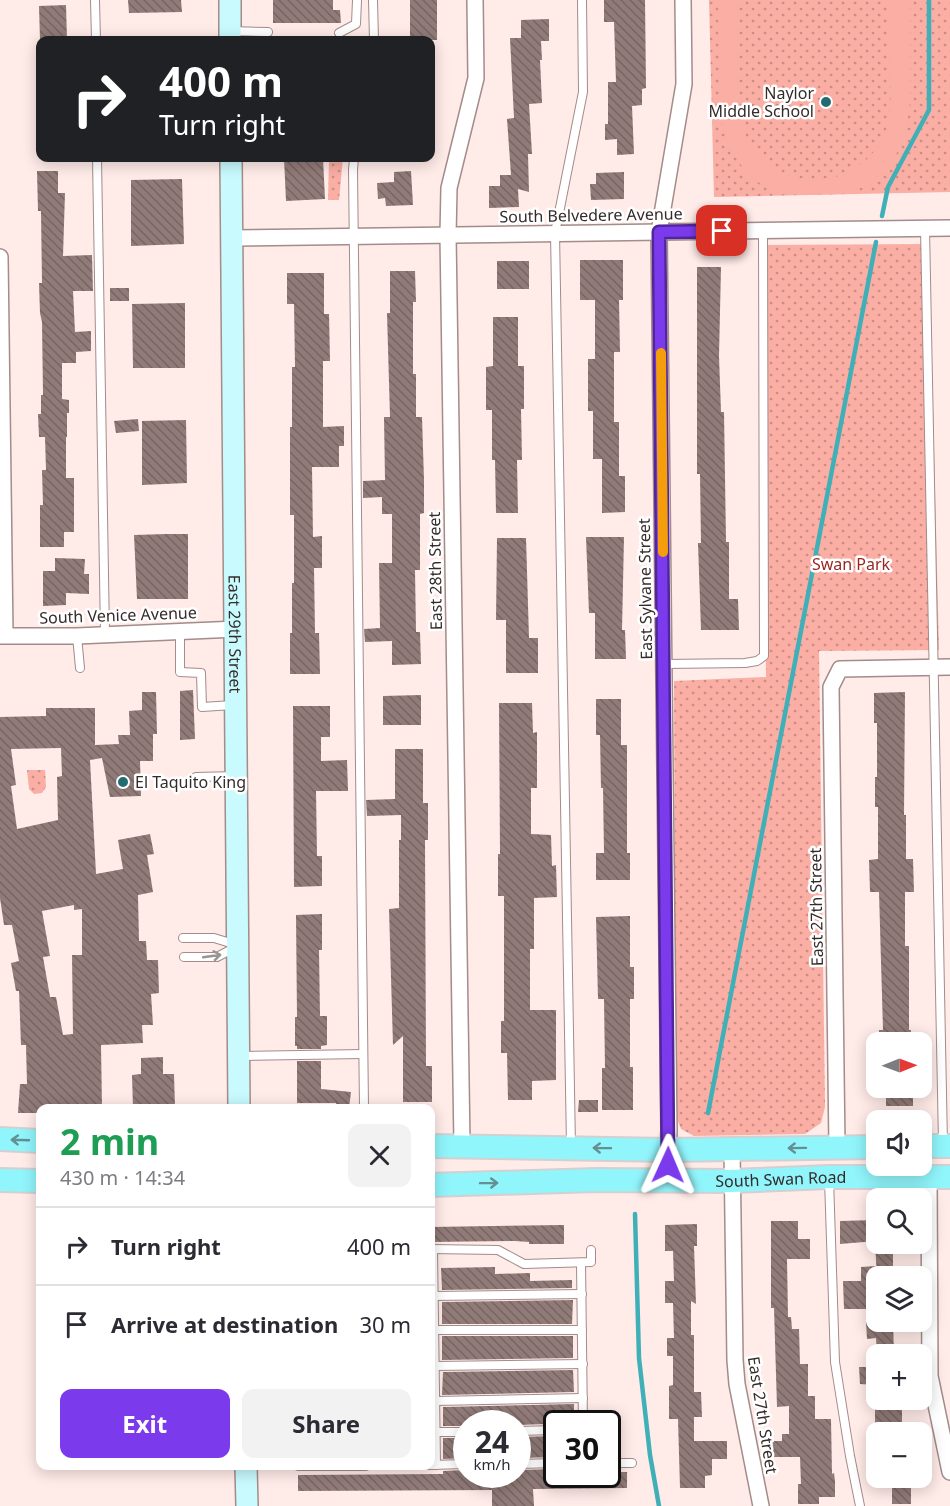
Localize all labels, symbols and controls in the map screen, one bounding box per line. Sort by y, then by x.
text: 400 m [159,52,283,109]
icon: right [60,60,138,138]
place label: Naylor Middle School [709,82,814,122]
marker: Naylor Middle School [819,95,833,109]
text: Turn right [159,106,285,143]
street label: South Belvedere Avenue [499,202,683,228]
pin [696,205,747,256]
icon: arrive [705,214,738,247]
street label: East 28th Street [423,511,447,630]
street label: East Sylvane Street [633,518,657,660]
park label: Swan Park [812,553,891,575]
street label: East 29th Street [224,575,247,693]
street label: South Venice Avenue [39,601,197,629]
place label: El Taquito King [135,771,246,793]
marker: El Taquito King [116,775,130,789]
street label: East 27th Street [804,847,828,966]
one-way arrow [202,950,221,961]
north arrow [866,1032,932,1098]
map controls [866,1032,932,1488]
button: sound [866,1110,932,1176]
text: 2 min [60,1117,159,1166]
button: close [348,1124,411,1187]
position arrow [636,1133,700,1197]
one-way arrow [11,1134,31,1146]
one-way arrow [592,1142,612,1154]
one-way arrow [787,1142,807,1154]
text: 430 m · 14:34 [60,1164,185,1191]
street label: South Swan Road [715,1166,846,1192]
one-way arrow [478,1177,498,1189]
button: search [866,1188,932,1254]
icon: right [60,1230,93,1263]
text: Turn right [111,1231,221,1261]
text: 400 m [347,1231,411,1261]
button: layers [866,1266,932,1332]
icon: arrive [60,1308,93,1341]
text: Arrive at destination [111,1309,338,1339]
text: 30 m [360,1309,411,1339]
button: + [866,1344,932,1410]
street label: East 27th Street [743,1355,783,1475]
button: Exit [60,1389,230,1458]
button: Share [242,1389,411,1458]
speed limit sign: 30 [543,1410,621,1488]
text: 24 [475,1421,509,1462]
button: − [866,1422,932,1488]
text: km/h [474,1454,510,1474]

